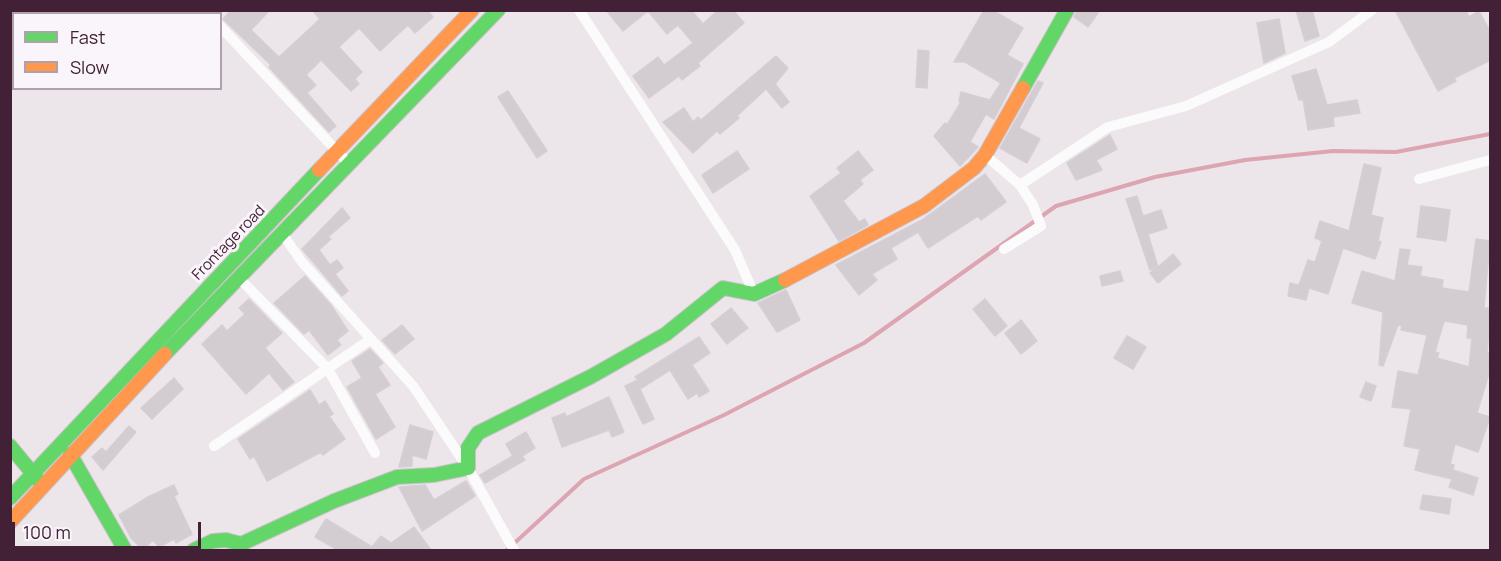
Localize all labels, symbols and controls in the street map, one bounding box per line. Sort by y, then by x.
legend [12,12,222,90]
text: Fast [70,25,105,49]
text: Slow [70,55,109,79]
street label: Frontage road [189,202,269,284]
scale bar [15,510,204,548]
text: 100 m [23,520,71,544]

